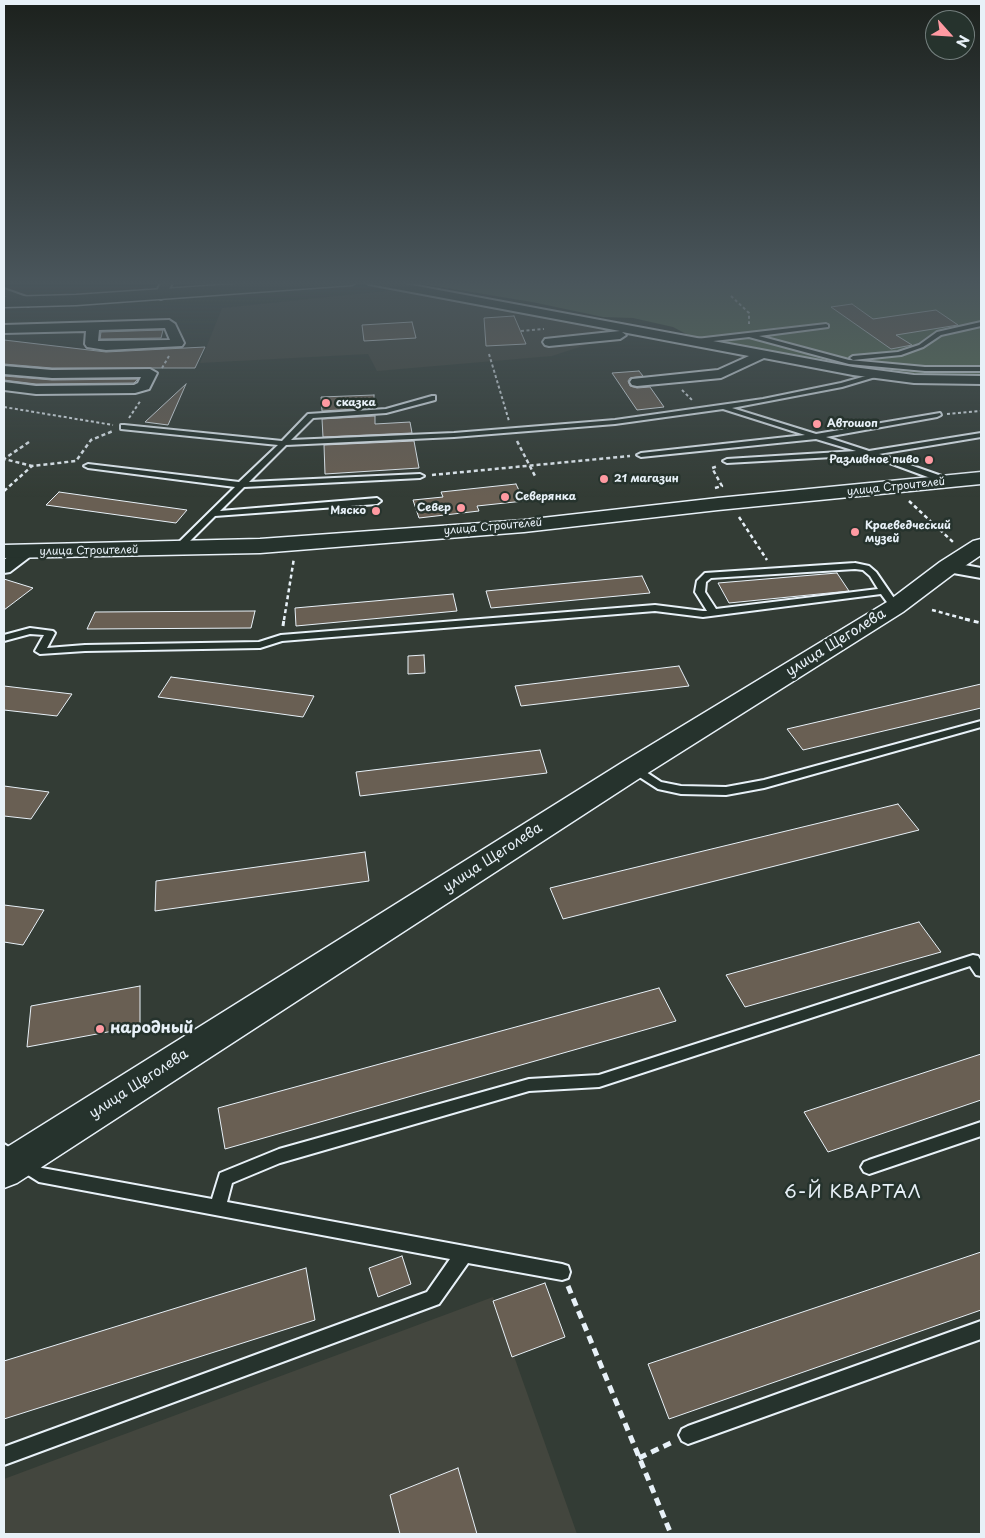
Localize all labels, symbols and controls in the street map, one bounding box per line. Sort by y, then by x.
north arrow [925,10,975,60]
text: N [951,32,975,51]
place label: сказка [336,396,376,410]
marker: сказка [320,397,332,409]
place label: Автошоп [827,417,878,431]
marker: Автошоп [811,418,823,430]
place label: Разливное пиво [829,453,919,467]
marker: Разливное пиво [923,454,935,466]
place label: 21 магазин [614,472,679,486]
marker: 21 магазин [598,473,610,485]
street label: улица Строителей [846,475,946,499]
place label: Северянка [515,490,576,504]
marker: Северянка [499,491,511,503]
place label: Север [417,501,451,515]
marker: Север [455,502,467,514]
place label: Мяско [330,504,366,518]
marker: Мяско [370,505,382,517]
street label: улица Строителей [443,516,543,538]
place label: Краеведческий музей [865,519,951,545]
marker: Краеведческий музей [849,526,861,538]
street label: улица Строителей [39,544,139,558]
street label: улица Щеголева [783,606,889,680]
street label: улица Щеголева [440,820,546,896]
place label: народный [110,1019,194,1039]
marker: народный [94,1023,106,1035]
street label: улица Щеголева [86,1046,192,1122]
district label: 6-Й КВАРТАЛ [782,1182,924,1204]

